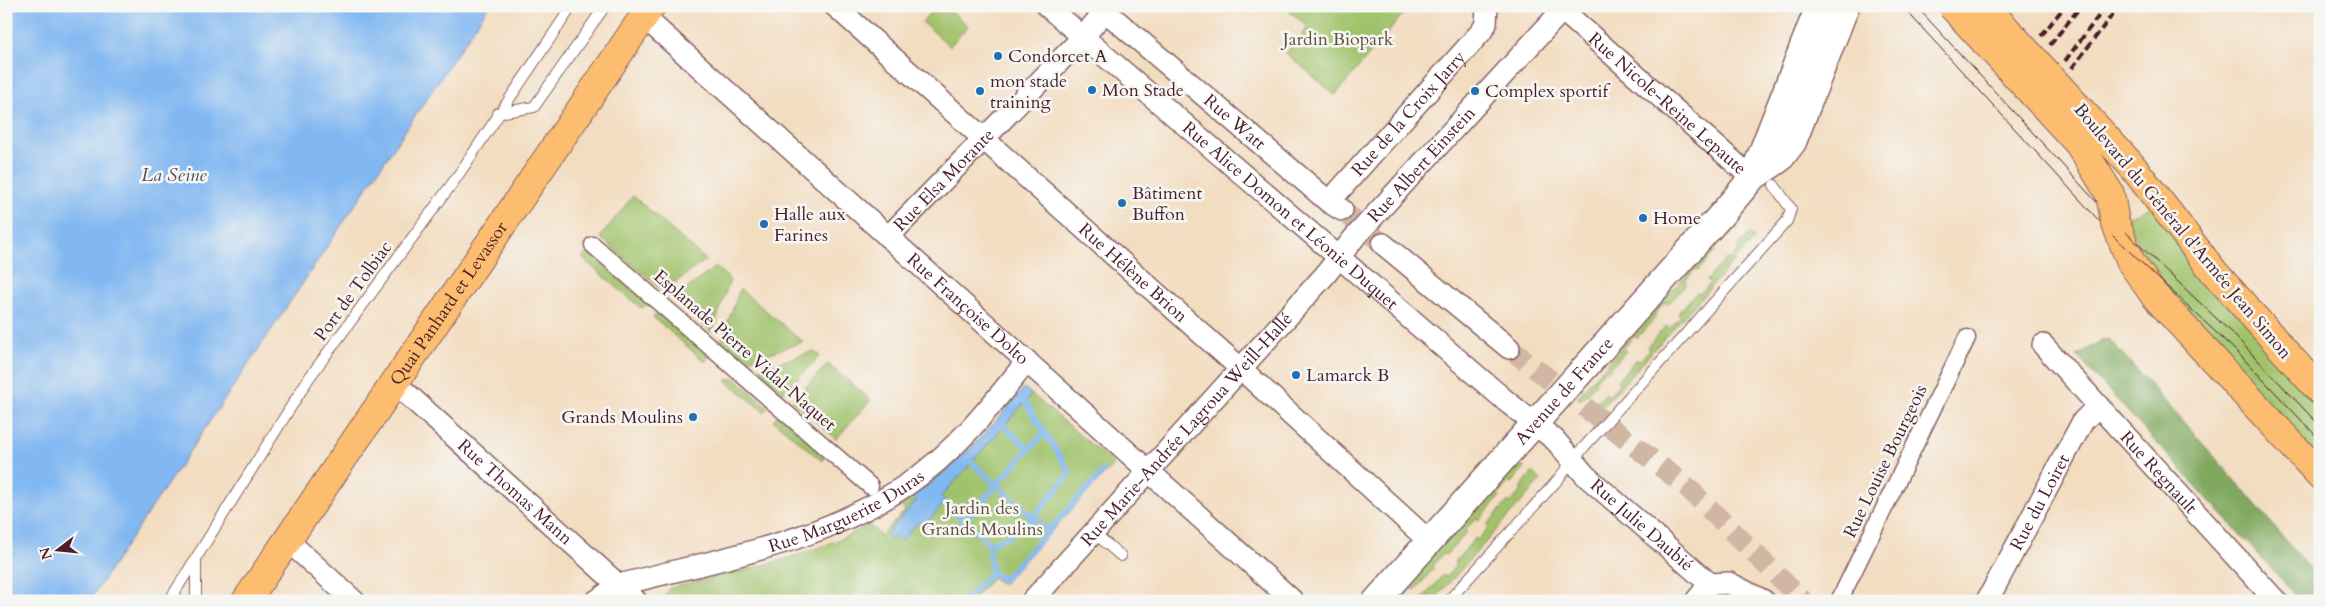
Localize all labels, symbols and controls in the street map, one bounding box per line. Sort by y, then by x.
park label: Jardin Biopark [1280,27,1394,52]
street label: Rue Nicole-Reine Lepaute [1583,27,1752,181]
place label: Condorcet A [1008,44,1108,69]
street label: Rue de la Croix Jarry [1346,45,1472,182]
marker: Condorcet A [992,50,1004,62]
place label: mon stade training [990,69,1067,115]
place label: Mon Stade [1102,78,1184,103]
place label: Complex sportif [1485,79,1611,104]
marker: Mon Stade [1086,84,1098,96]
marker: mon stade training [974,85,986,97]
marker: Complex sportif [1469,85,1481,97]
street label: Rue Watt [1198,88,1271,156]
street label: Boulevard du Général d'Armée Jean Simon [2068,98,2298,365]
street label: Rue Albert Einstein [1362,101,1482,228]
street label: Rue Alice Domon et Léonie Duquet [1177,116,1403,316]
street label: Rue Elsa Morante [888,123,1000,237]
water label: La Seine [141,162,207,188]
place label: Bâtiment Buffon [1132,181,1202,227]
marker: Bâtiment Buffon [1116,197,1128,209]
place label: Halle aux Farines [774,202,846,248]
place label: Home [1653,206,1701,231]
marker: Home [1637,212,1649,224]
street label: Quai Panhard et Levassor [384,216,514,391]
street label: Rue Hélène Brion [1073,217,1193,329]
marker: Halle aux Farines [758,218,770,230]
street label: Port de Tolbiac [309,236,398,346]
street label: Rue Françoise Dolto [901,247,1035,371]
street label: Esplanade Pierre Vidal-Naquet [648,264,842,437]
street label: Rue Marie-Andrée Lagroua Weill-Hallé [1075,307,1299,552]
street label: Avenue de France [1509,332,1619,451]
place label: Lamarck B [1306,363,1389,388]
marker: Lamarck B [1290,369,1302,381]
street label: Rue Louise Bourgeois [1838,380,1933,542]
place label: Grands Moulins [561,405,683,430]
marker: Grands Moulins [687,411,699,423]
street label: Rue Regnault [2114,426,2203,520]
street label: Rue Thomas Mann [452,433,578,551]
street label: Rue du Loiret [2004,450,2076,555]
street label: Rue Marguerite Duras [766,464,930,559]
street label: Rue Julie Daubié [1585,473,1699,577]
park label: Jardin des Grands Moulins [921,496,1043,542]
north arrow [32,524,82,574]
text: N [35,545,57,562]

